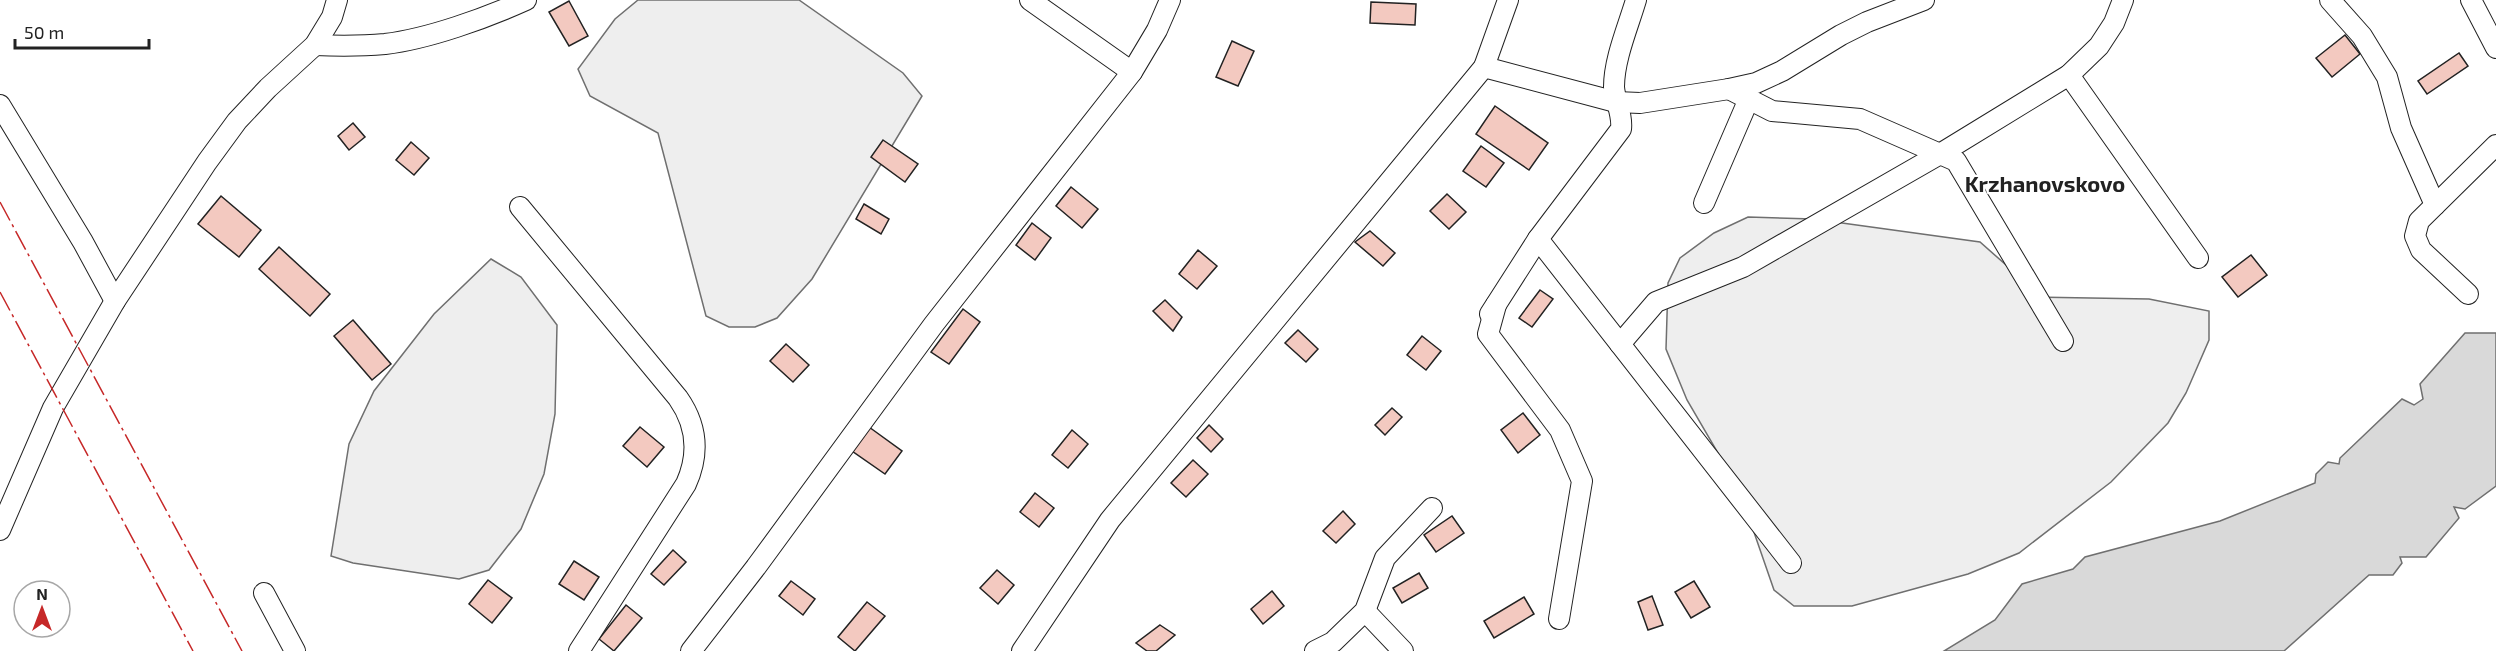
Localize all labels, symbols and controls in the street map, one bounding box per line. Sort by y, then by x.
scale bar [15,12,148,50]
text: 50 m [24,21,64,43]
district label: Krzhanovskovo [1965,170,2125,196]
north arrow [12,579,72,639]
text: N [36,584,48,603]

